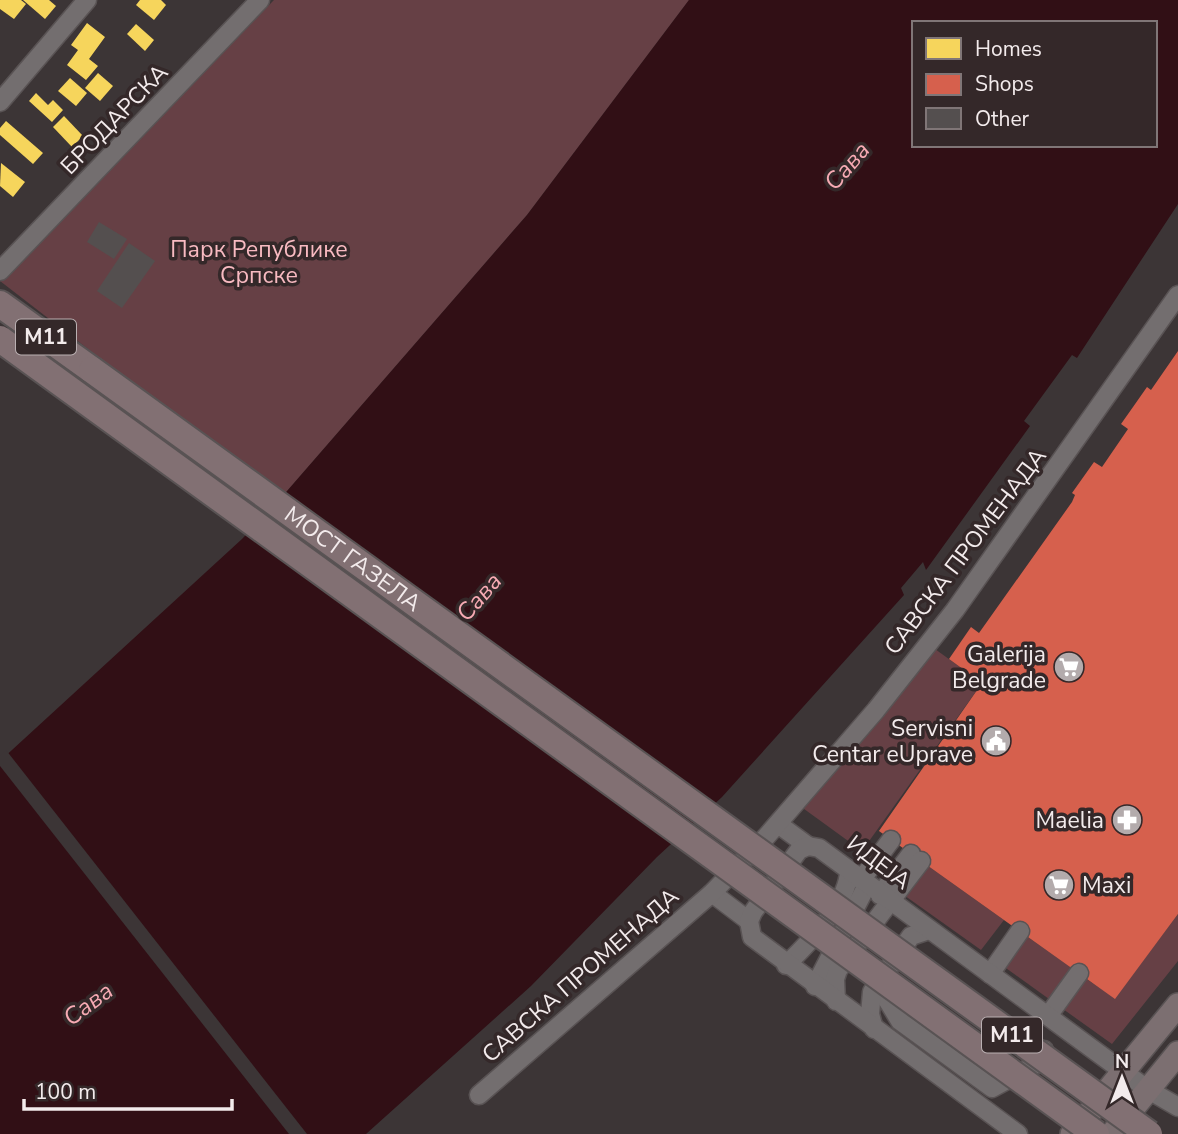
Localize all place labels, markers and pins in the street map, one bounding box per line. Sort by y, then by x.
place label: Galerija Belgrade [952,639,1046,696]
supermarket icon: Galerija Belgrade [1052,650,1086,684]
place label: Servisni Centar eUprave [812,713,973,770]
public building icon: Servisni Centar eUprave [979,724,1013,758]
pharmacy icon: Maelia [1110,803,1144,837]
place label: Maelia [1036,805,1104,836]
supermarket icon: Maxi [1042,868,1076,902]
place label: Maxi [1082,870,1131,901]

